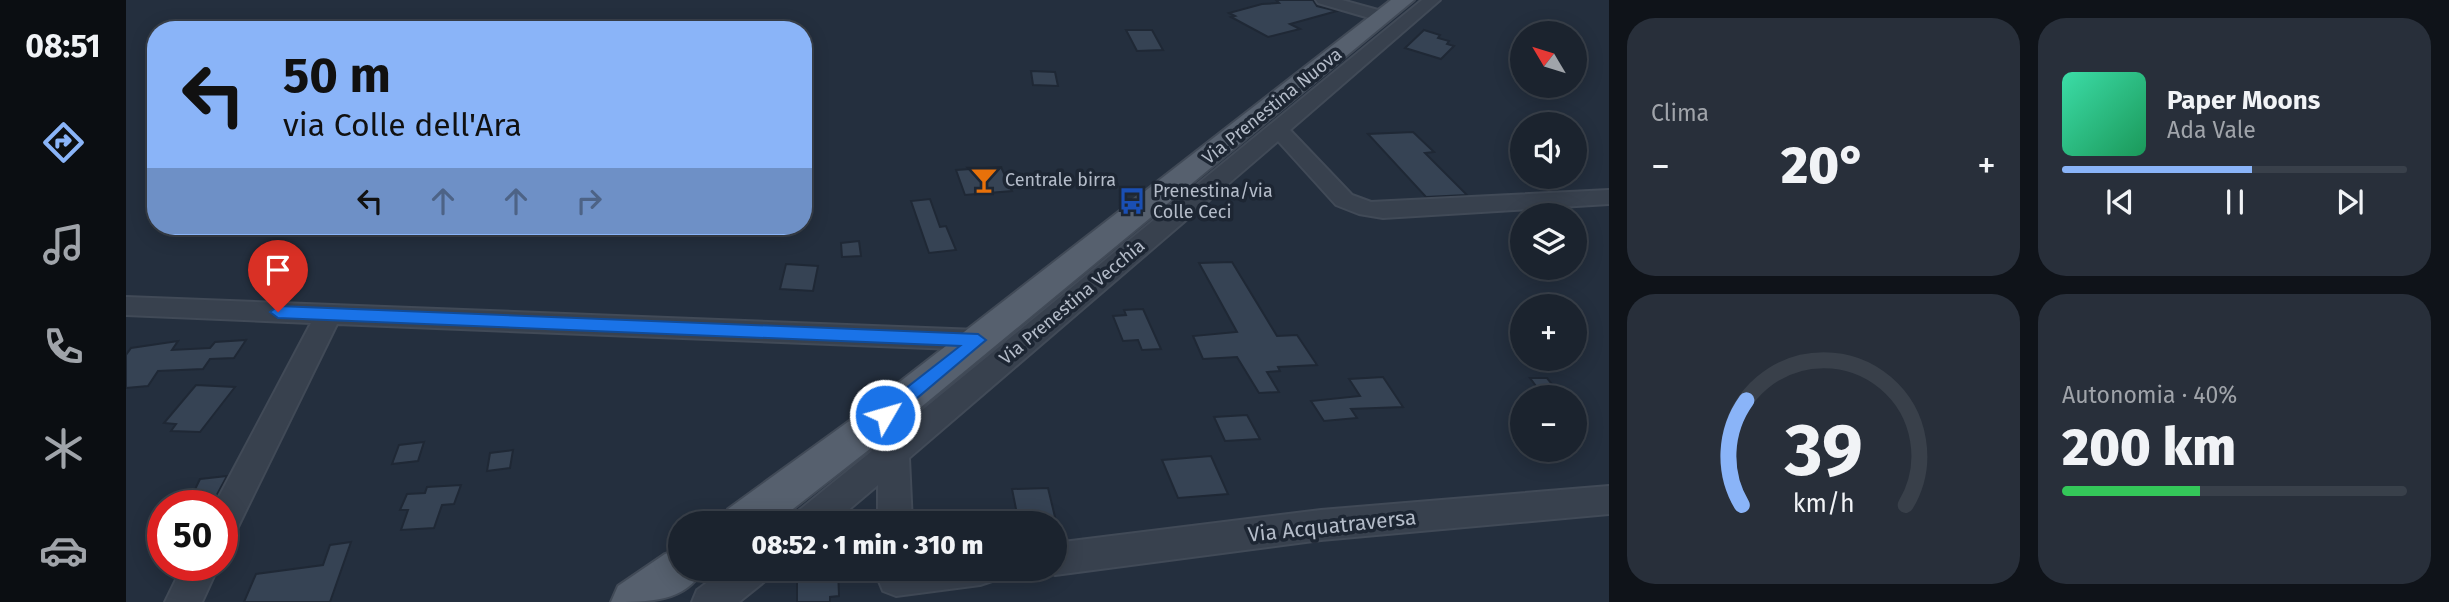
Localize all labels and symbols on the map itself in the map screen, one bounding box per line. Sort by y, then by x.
north arrow [1510,21,1587,98]
street label: Via Prenestina Nuova [1198,43,1346,169]
bar icon: Centrale birra [969,165,999,195]
place label: Centrale birra [1005,169,1116,191]
place label: Prenestina/via Colle Ceci [1153,180,1273,223]
bus stop icon: Prenestina/via Colle Ceci [1117,186,1147,216]
street label: Via Prenestina Vecchia [995,235,1149,369]
pin [248,240,308,312]
position arrow [848,378,922,452]
speed limit sign: 50 [147,490,238,581]
street label: Via Acquatraversa [1247,504,1417,548]

